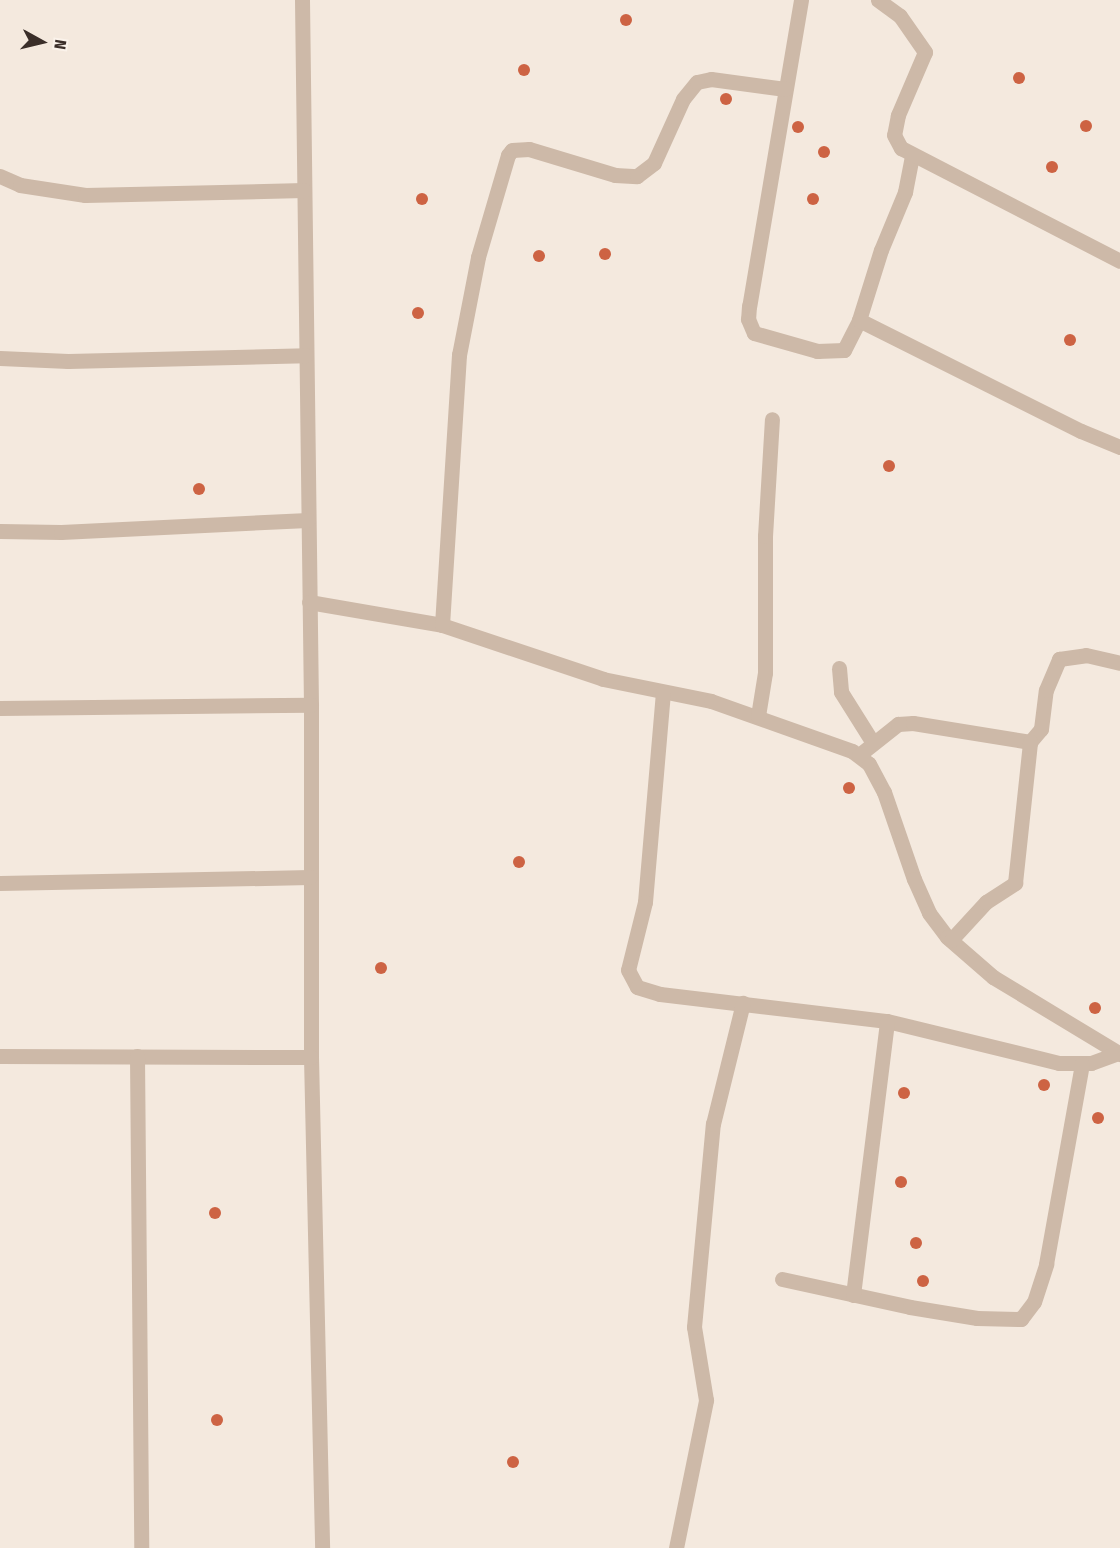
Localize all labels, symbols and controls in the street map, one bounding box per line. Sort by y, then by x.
north arrow [12,12,72,72]
text: N [50,39,70,51]

